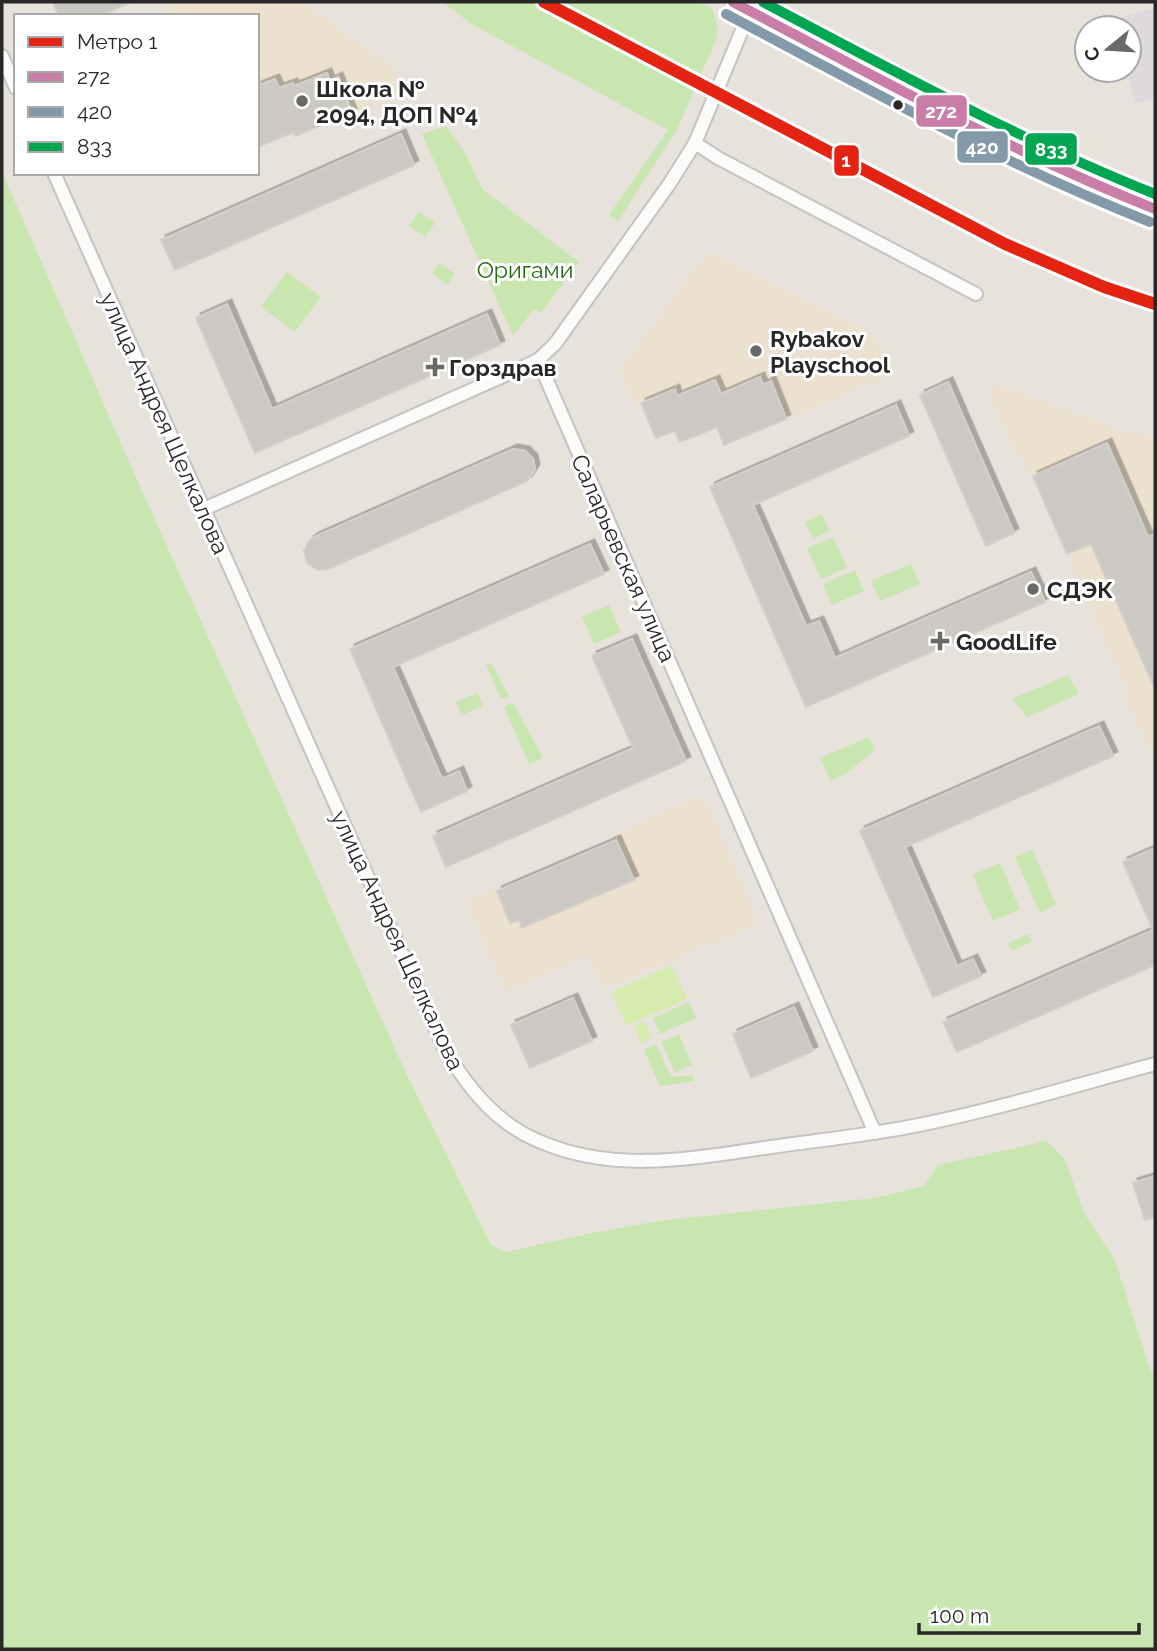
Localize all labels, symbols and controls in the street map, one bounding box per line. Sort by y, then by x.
legend [14,14,259,175]
north arrow [1073,14,1143,84]
text: Метро 1 [77,29,157,54]
text: С [1079,45,1104,64]
text: 272 [77,64,110,89]
place label: Школа № 2094, ДОП №4 [316,75,478,128]
marker: Школа № 2094, ДОП №4 [294,93,310,109]
line badge: 272 [915,94,968,128]
unlabelled marker [891,98,905,112]
text: 420 [77,99,112,124]
text: 272 [925,100,957,122]
line badge: 420 [956,130,1009,164]
line badge: 833 [1024,132,1078,166]
text: 833 [77,134,112,159]
text: 420 [965,136,999,158]
text: 833 [1035,138,1067,160]
line badge: 1 [833,144,860,177]
text: 1 [841,149,851,171]
park label: Оригами [477,256,573,283]
street label: улица Андрея Щелкалова [95,288,235,558]
place label: Rybakov Playschool [770,325,891,378]
marker: Rybakov Playschool [748,343,764,359]
place label: Горздрав [449,354,557,381]
marker: Горздрав [427,359,443,375]
street label: Саларьевская улица [566,450,682,666]
place label: СДЭК [1047,576,1113,603]
marker: СДЭК [1025,581,1041,597]
place label: GoodLife [956,628,1057,655]
marker: GoodLife [930,631,950,651]
street label: улица Андрея Щелкалова [326,806,470,1074]
scale bar [919,1592,1140,1636]
text: 100 m [930,1603,989,1628]

